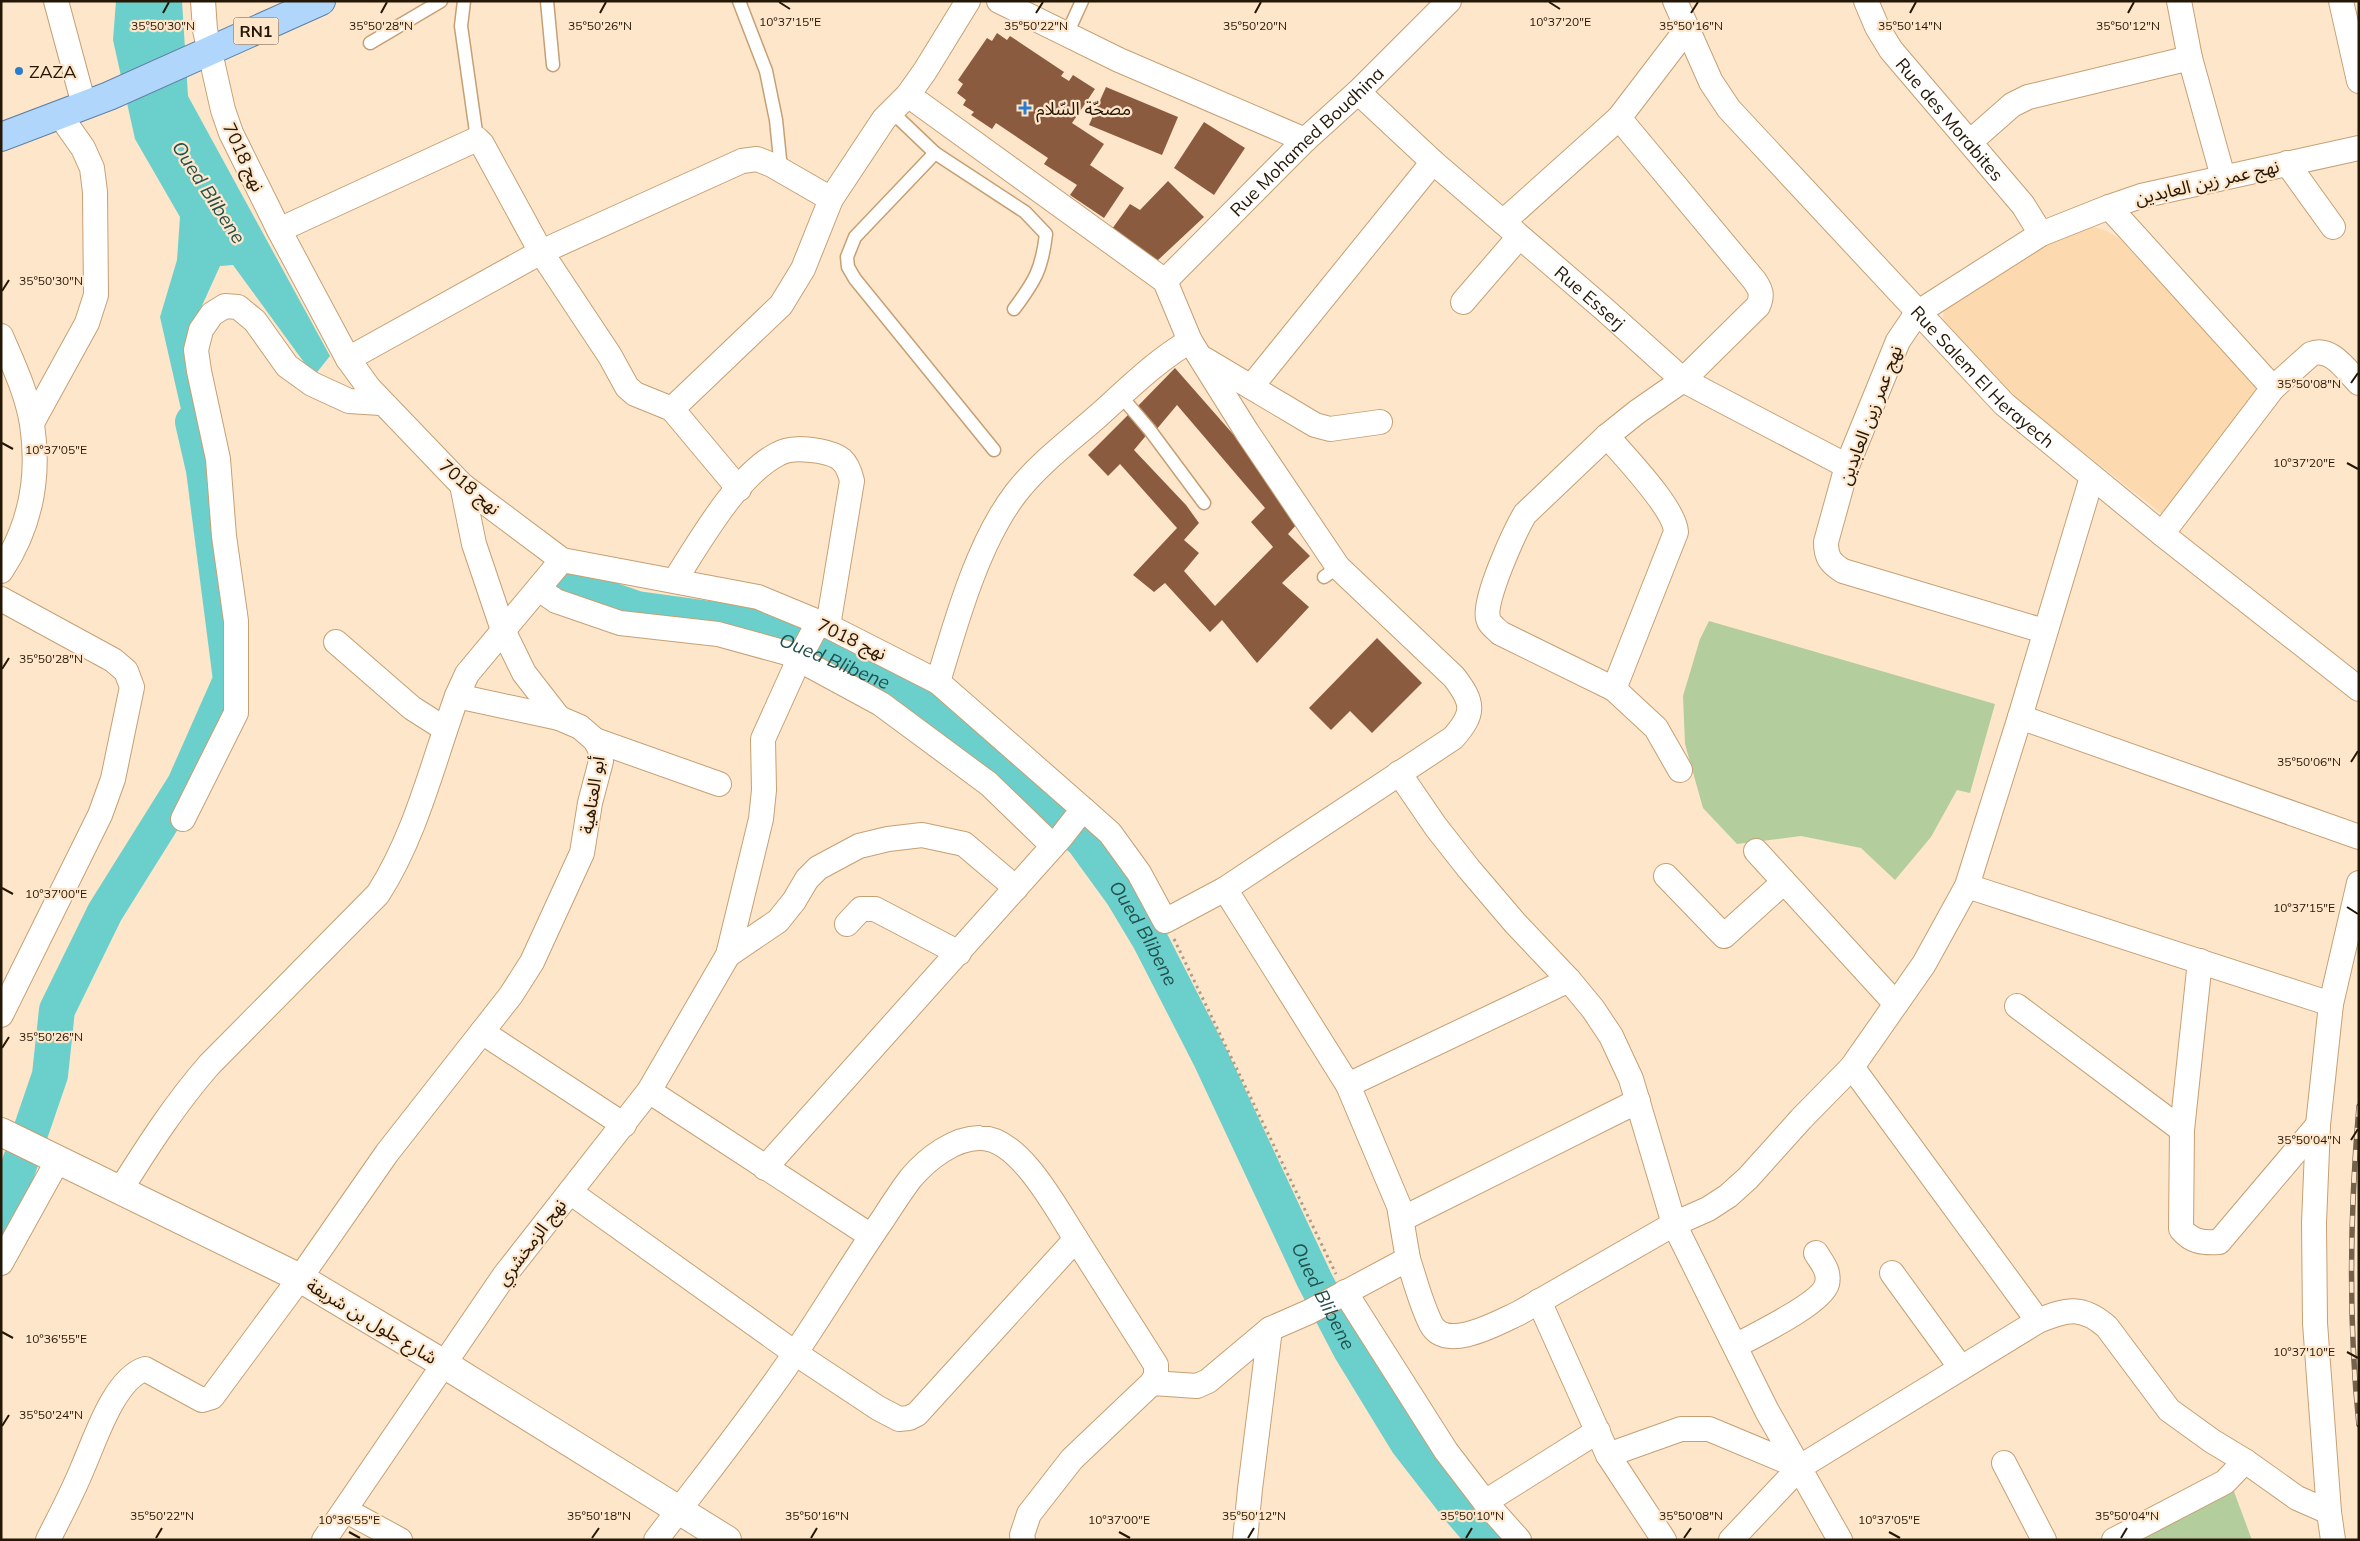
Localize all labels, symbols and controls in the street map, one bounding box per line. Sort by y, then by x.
text: 10°37'15"E [759,14,821,29]
text: 10°37'20"E [1529,14,1591,29]
text: 35°50'30"N [131,18,195,33]
road number: RN1 [234,18,278,44]
text: 35°50'28"N [349,18,413,33]
text: 35°50'26"N [568,18,632,33]
text: 35°50'22"N [1004,18,1068,33]
text: 35°50'20"N [1223,18,1287,33]
text: 35°50'16"N [1659,18,1723,33]
text: 35°50'14"N [1878,18,1942,33]
text: 35°50'12"N [2096,18,2160,33]
street label: Rue des Morabites [1891,53,2009,186]
place label: ZAZA [29,60,76,83]
street label: Rue Mohamed Boudhina [1225,62,1388,221]
marker: ZAZA [13,65,25,77]
place label: مصحّة السّلام [1036,97,1131,123]
marker: مصحّة السّلام [1018,101,1032,115]
street label: نهج 7018 [216,119,270,196]
water label: Oued Blibene [167,136,251,248]
street label: نهج عمر زين العابدين [2133,154,2282,212]
street label: Rue Esserj [1550,260,1630,334]
text: 35°50'30"N [19,273,83,288]
street label: Rue Salem El Herayech [1906,300,2059,452]
street label: نهج عمر زين العابدين [1833,342,1909,489]
text: 35°50'08"N [2277,376,2341,391]
text: 10°37'05"E [25,442,87,457]
street label: نهج 7018 [433,454,505,521]
text: 10°37'20"E [2273,455,2335,470]
street label: نهج 7018 [813,613,890,667]
water label: Oued Blibene [776,627,894,694]
text: 35°50'28"N [19,651,83,666]
text: 35°50'06"N [2277,754,2341,769]
street label: أبو العتاهية [575,755,609,835]
water label: Oued Blibene [1104,876,1183,990]
text: 10°37'00"E [25,886,87,901]
text: 10°37'15"E [2273,900,2335,915]
text: 35°50'26"N [19,1029,83,1044]
text: 35°50'04"N [2277,1132,2341,1147]
street label: نهج الزمخشري [491,1194,573,1291]
water label: Oued Blibene [1286,1238,1361,1354]
street label: شارع جلول بن شريفة [301,1273,441,1372]
text: 10°36'55"E [25,1331,87,1346]
text: 10°37'10"E [2273,1344,2335,1359]
text: 35°50'24"N [19,1407,83,1422]
text: 35°50'22"N [130,1508,194,1523]
text: 35°50'18"N [567,1508,631,1523]
text: 35°50'16"N [785,1508,849,1523]
text: 35°50'12"N [1222,1508,1286,1523]
text: 35°50'10"N [1440,1508,1504,1523]
text: 35°50'08"N [1659,1508,1723,1523]
text: 35°50'04"N [2095,1508,2159,1523]
text: 10°36'55"E [318,1512,380,1527]
text: 10°37'00"E [1088,1512,1150,1527]
text: 10°37'05"E [1858,1512,1920,1527]

